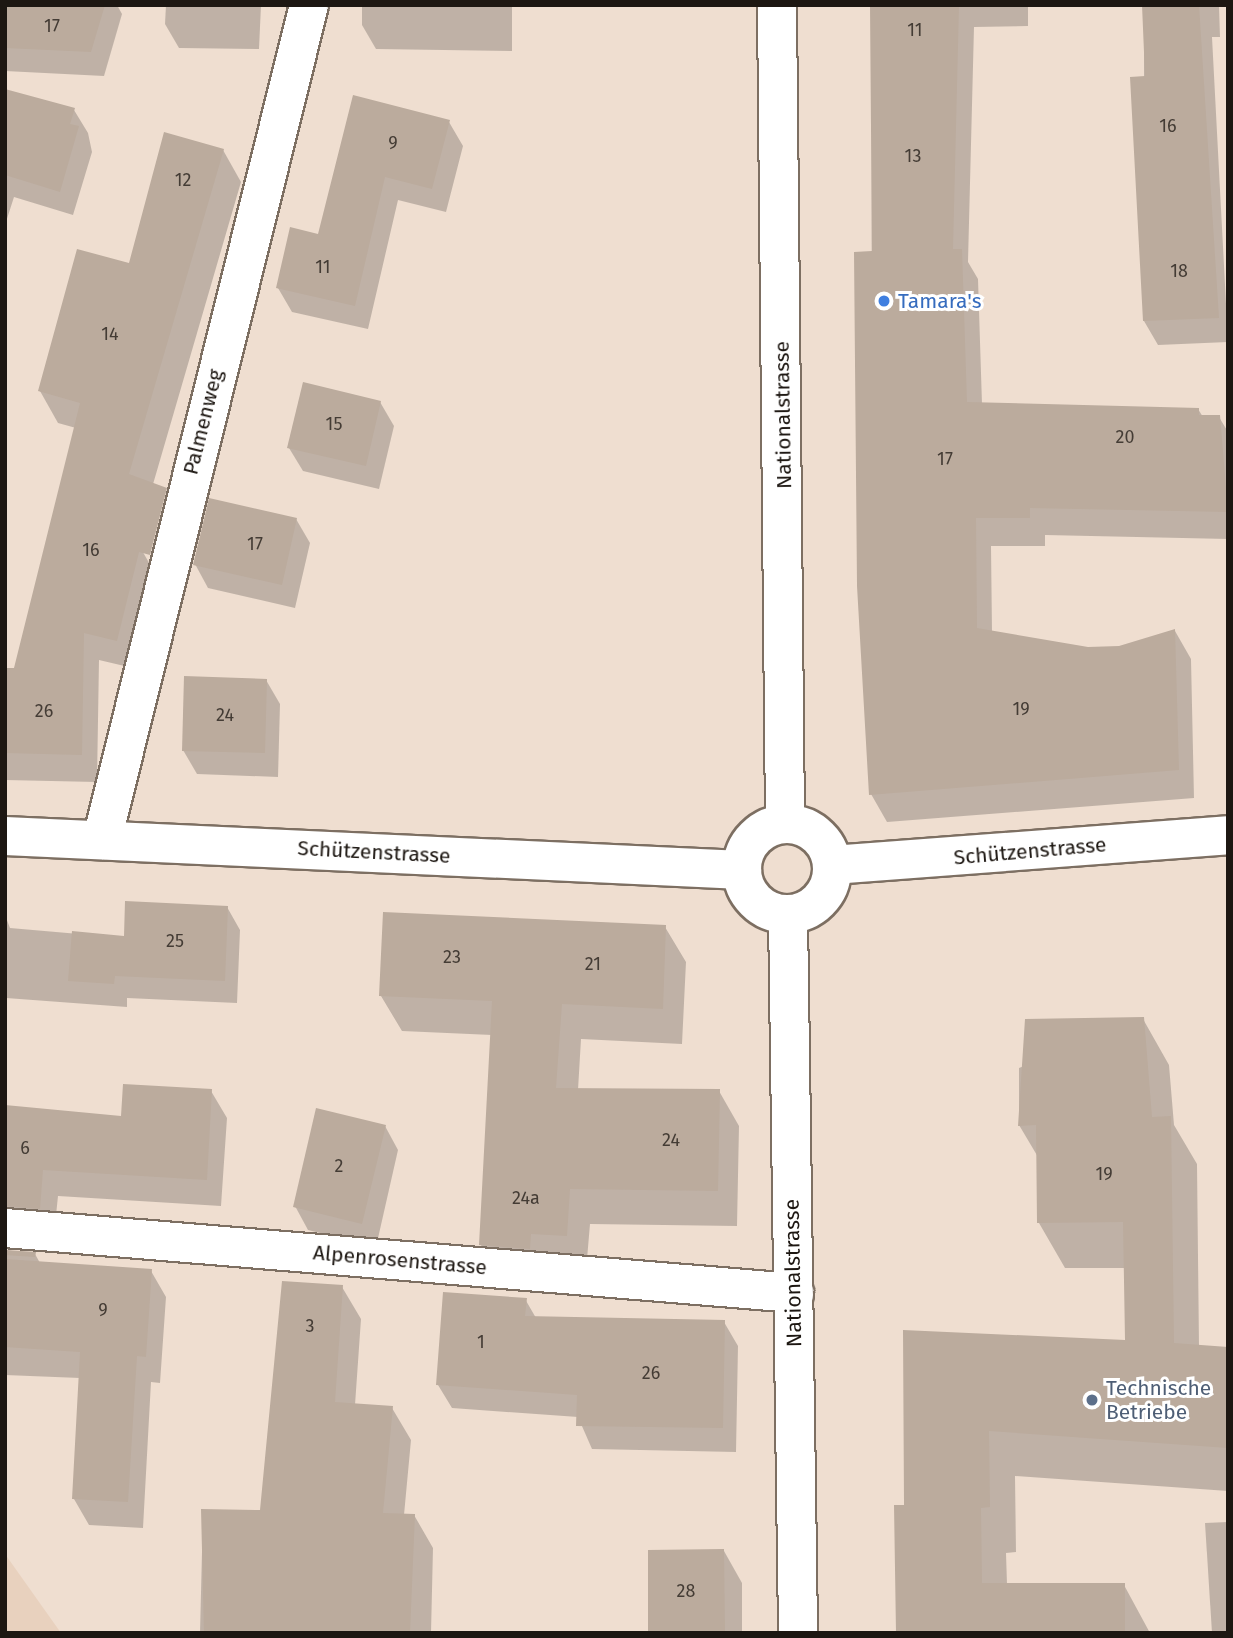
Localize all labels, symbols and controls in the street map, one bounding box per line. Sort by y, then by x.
house number: 17 [44,15,60,37]
house number: 11 [907,19,923,41]
house number: 16 [1159,115,1177,137]
house number: 9 [388,132,398,154]
house number: 13 [905,145,921,167]
house number: 12 [175,169,191,191]
house number: 11 [315,256,331,278]
house number: 18 [1170,260,1188,282]
place label: Tamara's [898,288,981,314]
marker: Tamara's [876,293,892,309]
house number: 14 [101,323,119,345]
street label: Nationalstrasse [769,341,797,489]
street label: Palmenweg [178,367,228,477]
house number: 15 [326,413,342,435]
house number: 20 [1116,426,1134,448]
house number: 17 [937,448,953,470]
house number: 17 [247,533,263,555]
house number: 16 [82,539,100,561]
house number: 19 [1012,698,1030,720]
house number: 26 [35,700,53,722]
house number: 24 [216,704,234,726]
street label: Schützenstrasse [953,832,1107,870]
street label: Schützenstrasse [297,835,451,869]
house number: 25 [166,930,184,952]
house number: 23 [443,946,461,968]
house number: 21 [585,953,601,975]
house number: 24 [662,1129,680,1151]
house number: 6 [20,1137,30,1159]
house number: 2 [335,1155,343,1177]
house number: 19 [1095,1163,1113,1185]
house number: 24a [512,1187,540,1209]
street label: Nationalstrasse [779,1199,807,1347]
street label: Alpenrosenstrasse [312,1240,488,1280]
house number: 9 [98,1299,108,1321]
house number: 3 [306,1315,314,1337]
house number: 1 [477,1331,485,1353]
house number: 26 [642,1362,660,1384]
place label: Technische Betriebe [1106,1375,1211,1425]
marker: Technische Betriebe [1084,1392,1100,1408]
house number: 28 [677,1580,695,1602]

